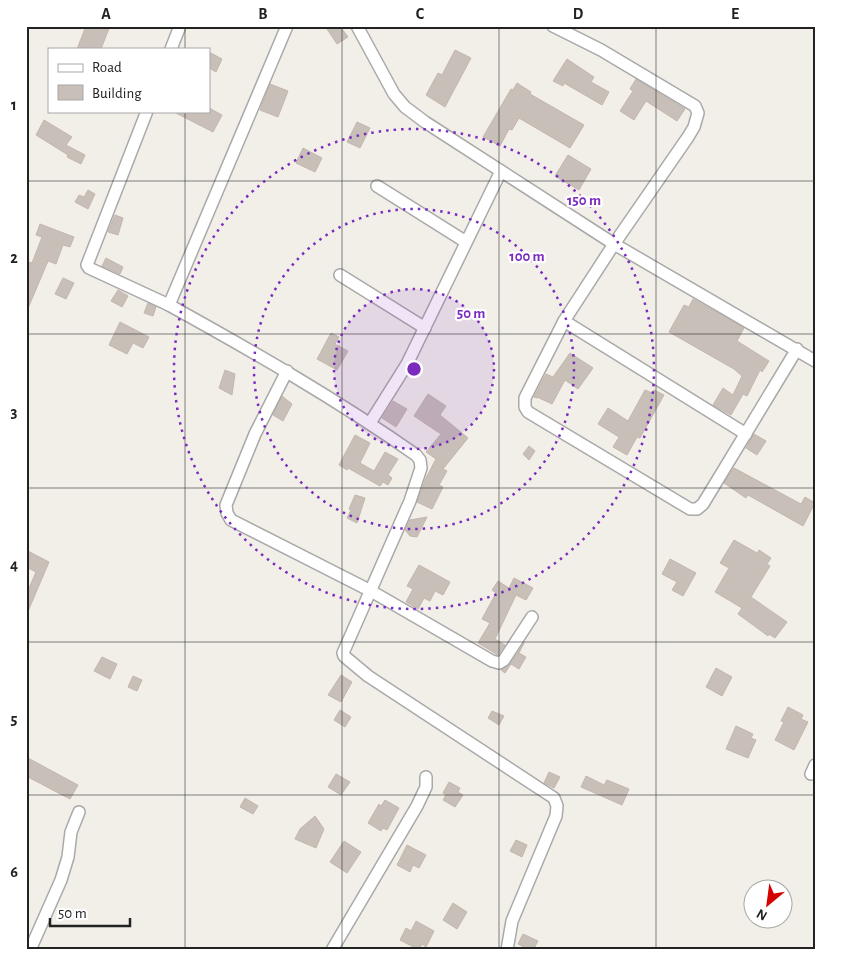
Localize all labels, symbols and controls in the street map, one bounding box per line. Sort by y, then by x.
text: A [101,6,111,22]
text: B [258,6,268,22]
text: C [416,6,425,22]
text: D [573,6,584,22]
text: E [731,6,739,22]
legend [48,48,210,112]
text: Road [92,60,122,75]
text: Building [92,86,142,101]
text: 1 [11,97,17,113]
text: 150 m [567,193,601,208]
text: 100 m [509,249,545,264]
text: 2 [10,250,18,266]
text: 50 m [457,306,485,321]
centre of rings [405,360,423,378]
text: 3 [11,404,18,420]
text: 4 [10,557,18,573]
text: 5 [11,711,18,727]
text: 6 [10,864,18,880]
north arrow [744,878,794,928]
scale bar [50,896,130,928]
text: 50 m [58,906,87,921]
text: N [755,906,770,923]

